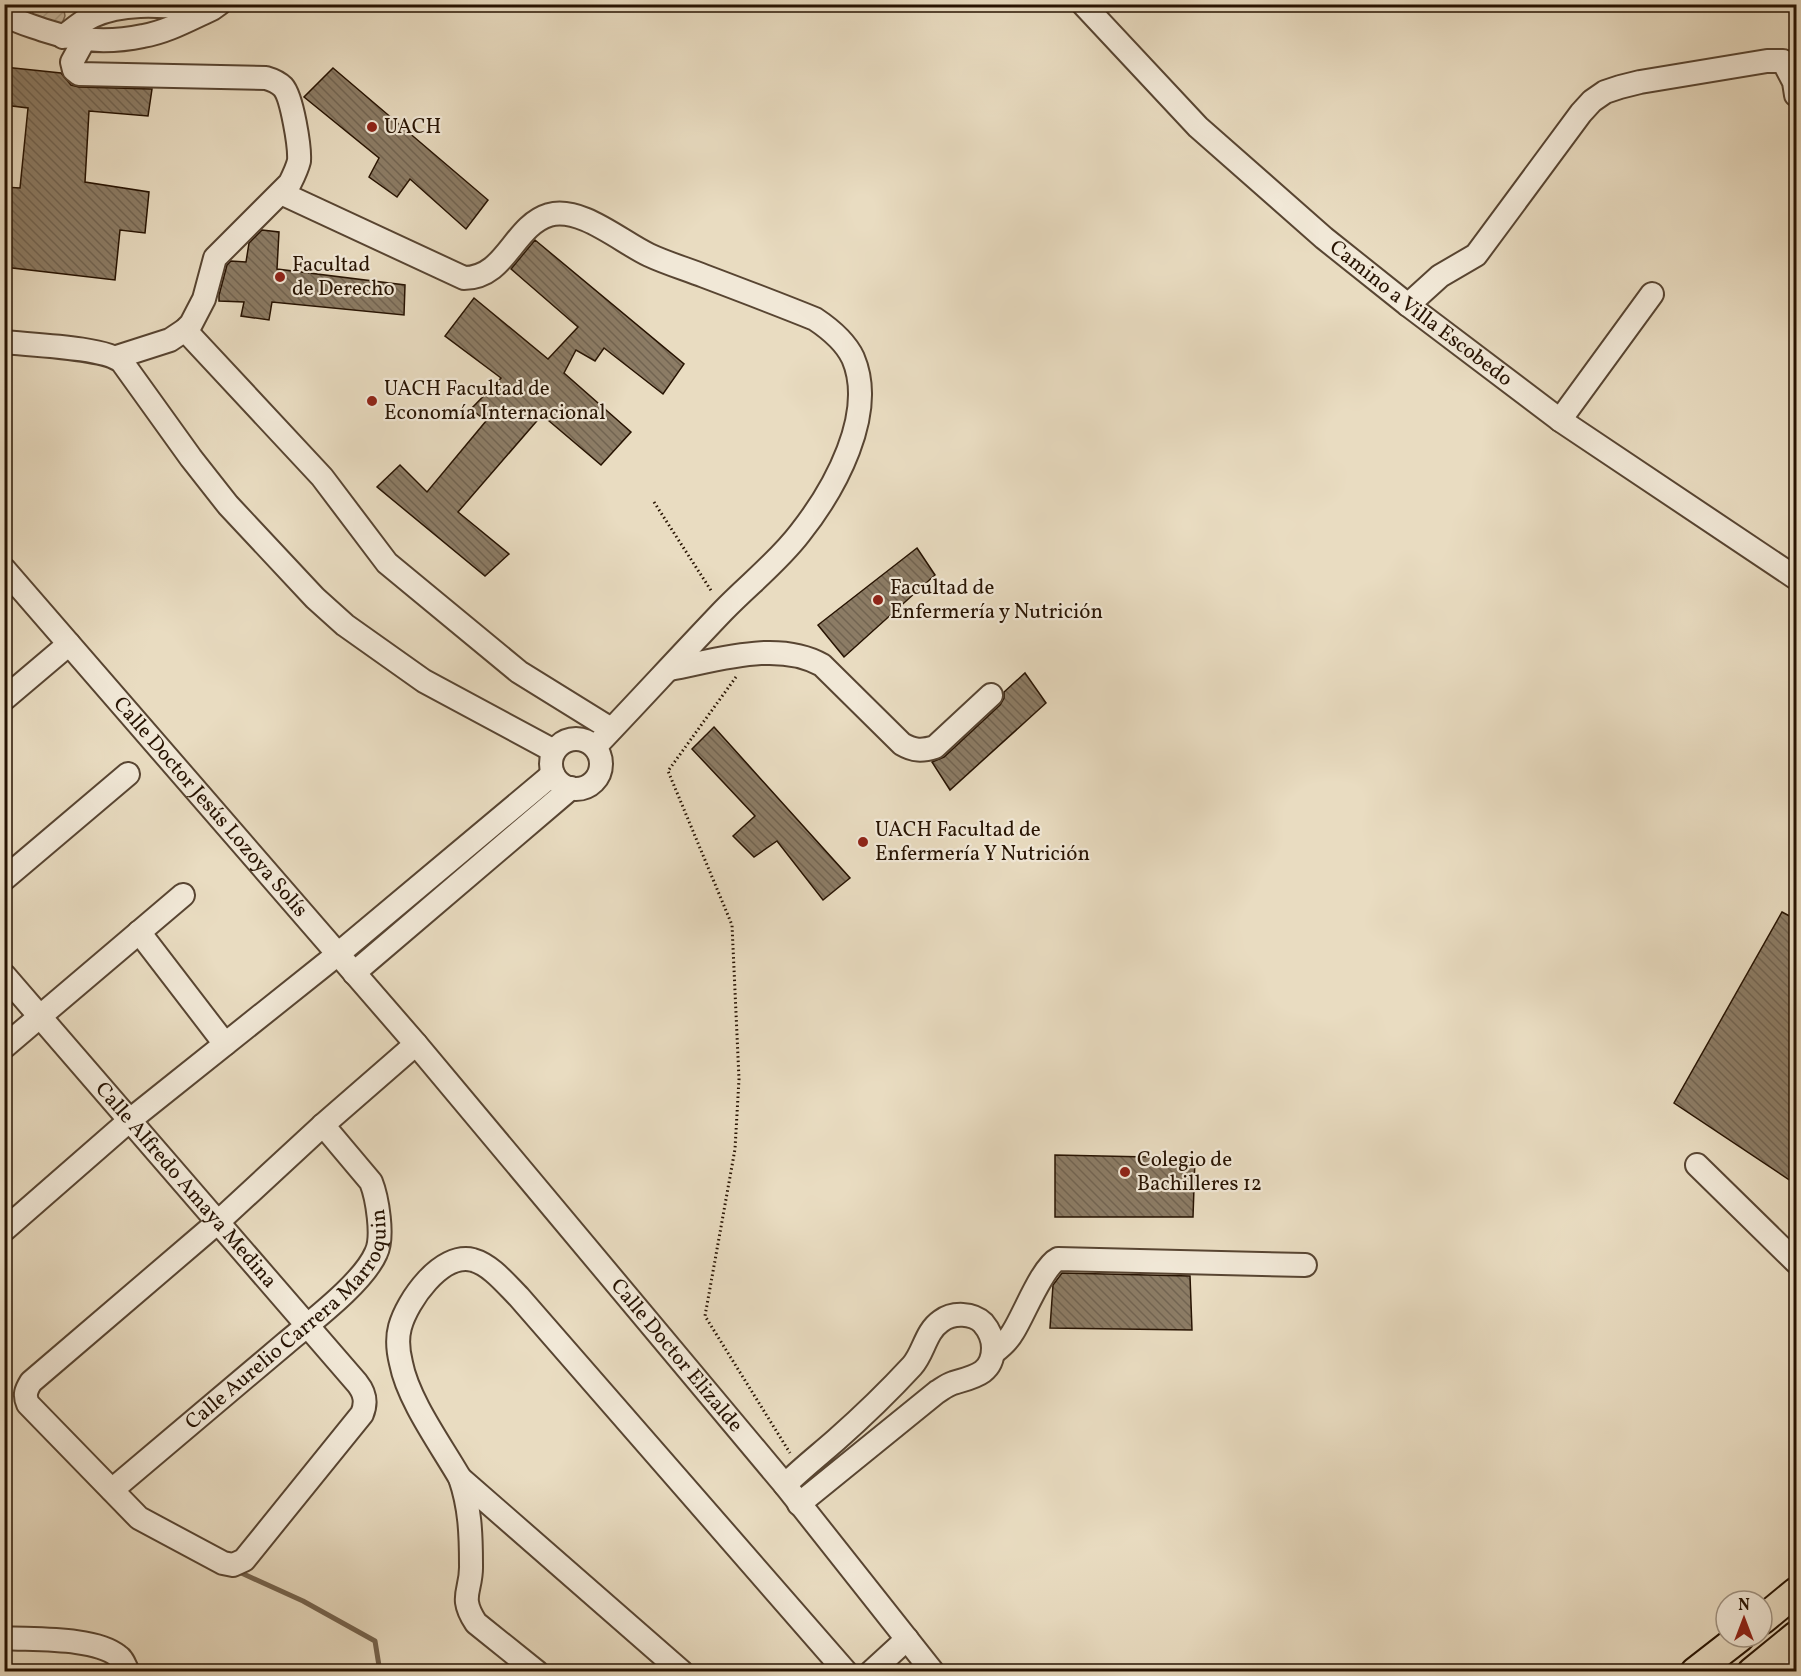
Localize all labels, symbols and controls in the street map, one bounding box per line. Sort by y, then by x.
place label: UACH [384,113,441,142]
marker: UACH [365,120,379,134]
street label: Camino a Villa Escobedo [1323,233,1518,393]
place label: Facultad de Derecho [292,251,395,304]
marker: Facultad de Derecho [273,270,287,284]
place label: UACH Facultad de Economía Internacional [384,375,606,428]
marker: UACH Facultad de Economía Internacional [365,394,379,408]
place label: Facultad de Enfermería y Nutrición [890,574,1103,627]
marker: Facultad de Enfermería y Nutrición [871,593,885,607]
street label: Calle Doctor Jesús Lozoya Solís [106,690,314,924]
place label: UACH Facultad de Enfermería Y Nutrición [875,816,1090,869]
marker: UACH Facultad de Enfermería Y Nutrición [856,835,870,849]
street label: Calle Alfredo Amaya Medina [88,1076,283,1295]
place label: Colegio de Bachilleres 12 [1137,1146,1262,1199]
marker: Colegio de Bachilleres 12 [1118,1165,1132,1179]
street label: Calle Aurelio Carrera Marroquin [179,1208,394,1437]
street label: Calle Doctor Elizalde [604,1272,750,1439]
north arrow [1714,1589,1774,1649]
text: N [1738,1595,1750,1617]

